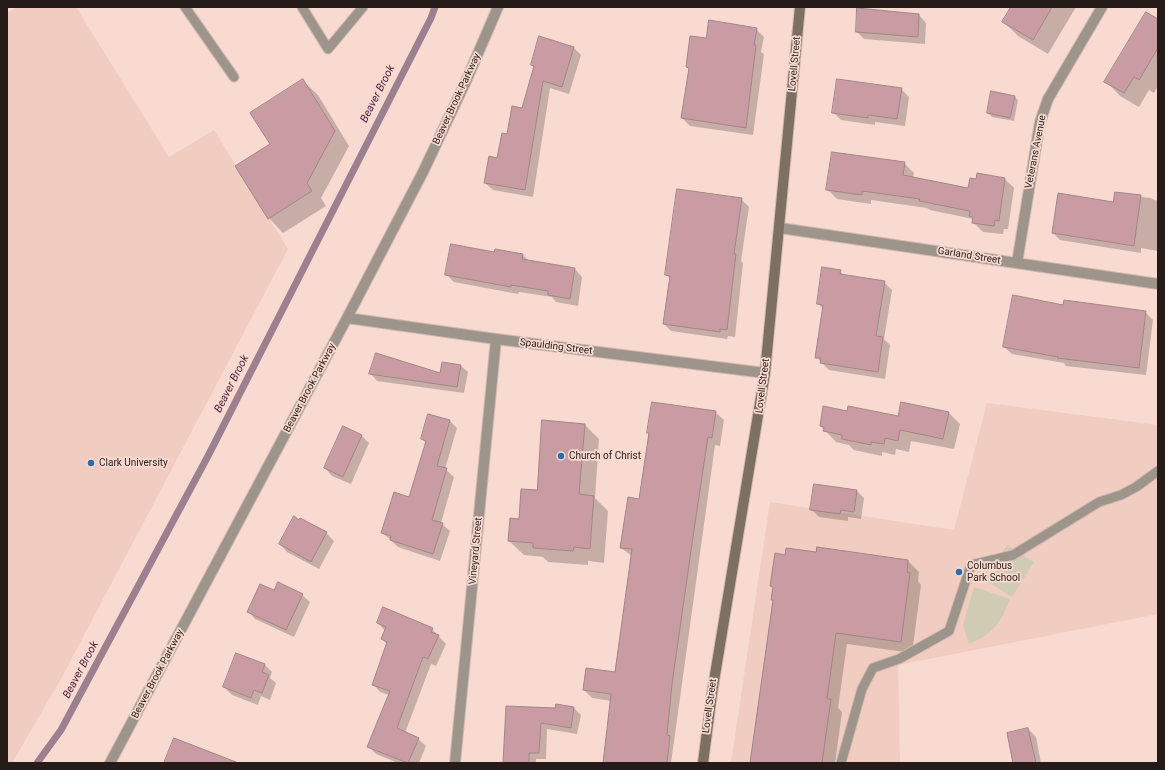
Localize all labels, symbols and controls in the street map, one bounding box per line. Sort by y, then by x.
street label: Lovell Street [787,36,803,92]
street label: Beaver Brook Parkway [431,52,483,146]
water label: Beaver Brook [358,63,398,125]
street label: Veterans Avenue [1023,114,1049,190]
street label: Garland Street [937,245,1001,267]
street label: Spaulding Street [519,337,593,357]
street label: Beaver Brook Parkway [281,341,339,435]
water label: Beaver Brook [212,353,252,415]
street label: Lovell Street [754,358,772,414]
place label: Church of Christ [569,450,641,462]
marker: Church of Christ [556,451,566,461]
place label: Clark University [99,457,168,469]
marker: Clark University [86,458,96,468]
street label: Vineyard Street [467,517,485,585]
place label: Columbus Park School [967,560,1020,584]
marker: Columbus Park School [954,567,964,577]
street label: Beaver Brook Parkway [129,627,187,721]
water label: Beaver Brook [60,639,102,701]
street label: Lovell Street [700,678,720,734]

